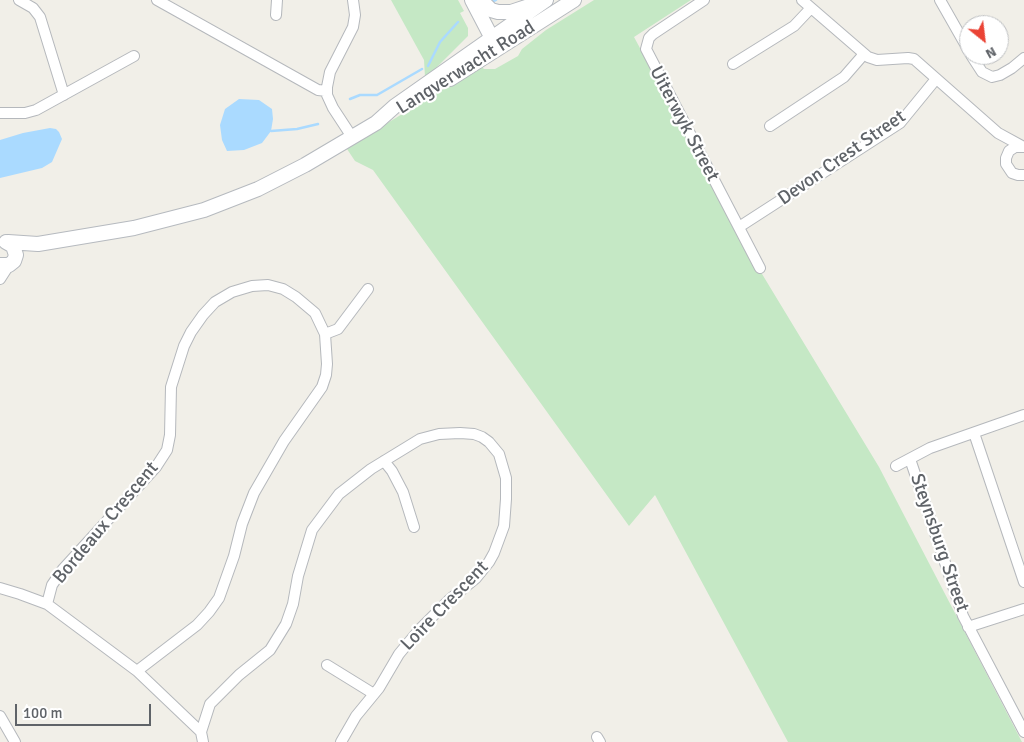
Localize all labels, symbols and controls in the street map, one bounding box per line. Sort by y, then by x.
north arrow [959,15,1009,65]
street label: Langverwacht Road [393,16,539,120]
text: N [983,43,999,62]
street label: Uiterwyk Street [644,63,724,185]
street label: Devon Crest Street [774,105,910,211]
street label: Bordeaux Crescent [48,457,164,589]
street label: Steynsburg Street [905,471,973,615]
street label: Loire Crescent [396,556,494,656]
scale bar [18,694,154,726]
text: 100 m [23,704,63,722]

